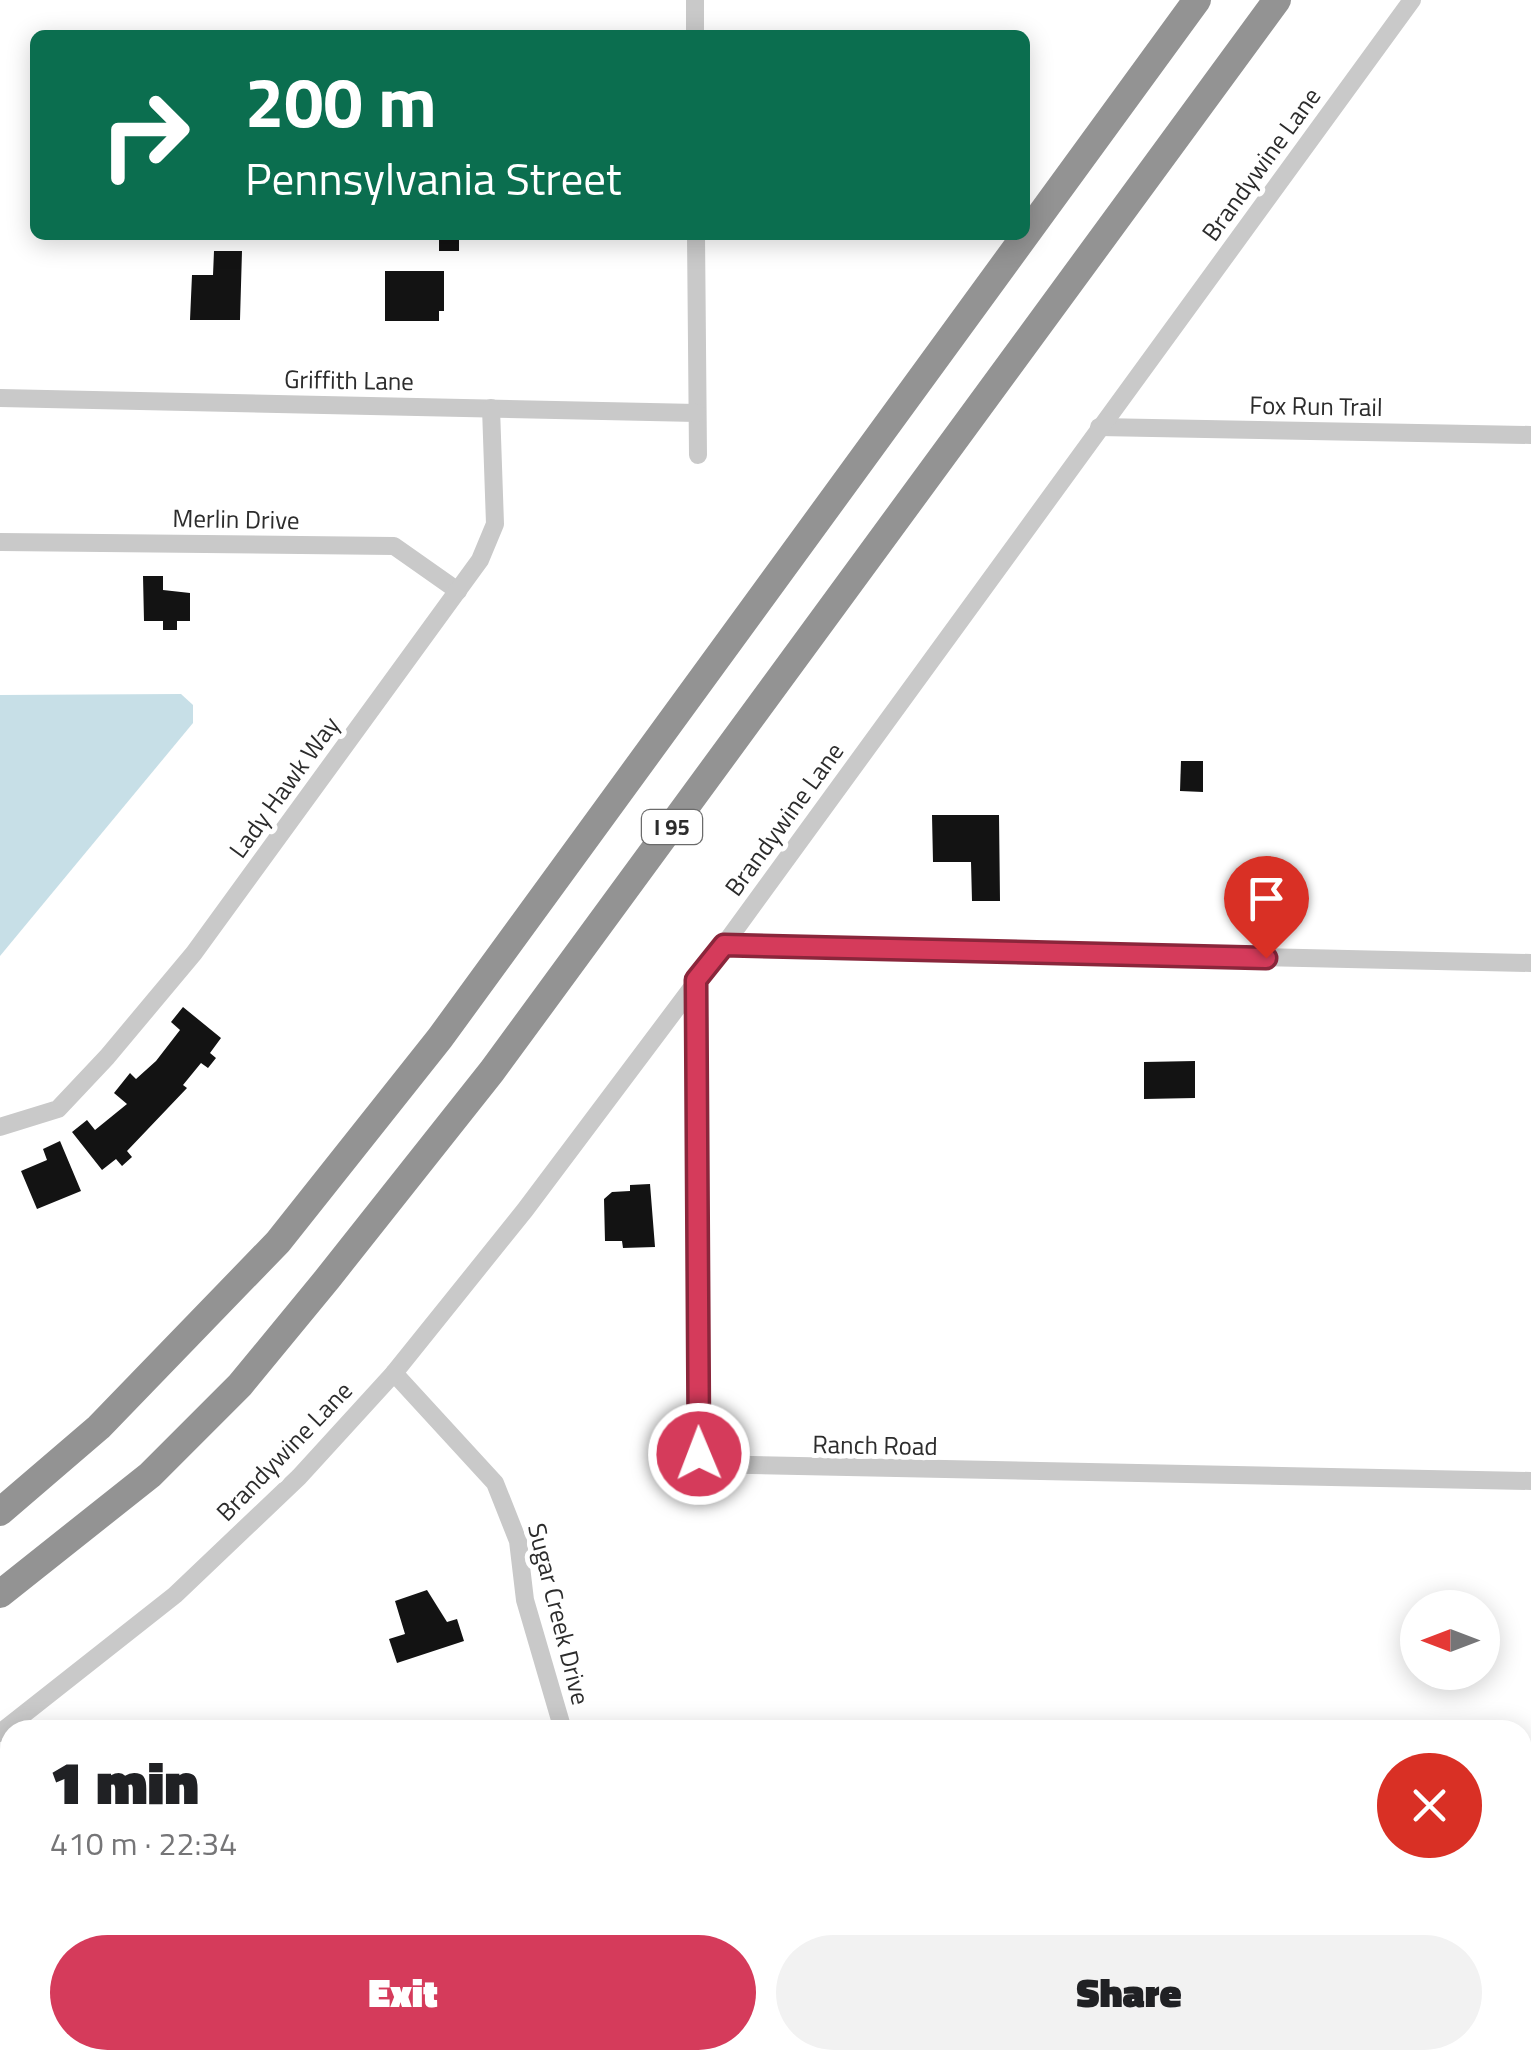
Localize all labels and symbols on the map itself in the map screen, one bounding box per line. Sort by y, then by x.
street label: Brandywine Lane [1192,79,1330,249]
street label: Griffith Lane [284,360,414,400]
street label: Fox Run Trail [1249,386,1383,426]
street label: Merlin Drive [172,499,300,539]
street label: Lady Hawk Way [219,708,349,866]
street label: Brandywine Lane [715,734,853,904]
road number: I 95 [642,810,702,844]
pin [1224,856,1309,959]
street label: Brandywine Lane [207,1372,361,1530]
position arrow [647,1402,751,1506]
street label: Ranch Road [812,1425,938,1465]
street label: Sugar Creek Drive [518,1519,600,1709]
north arrow [1400,1590,1500,1690]

